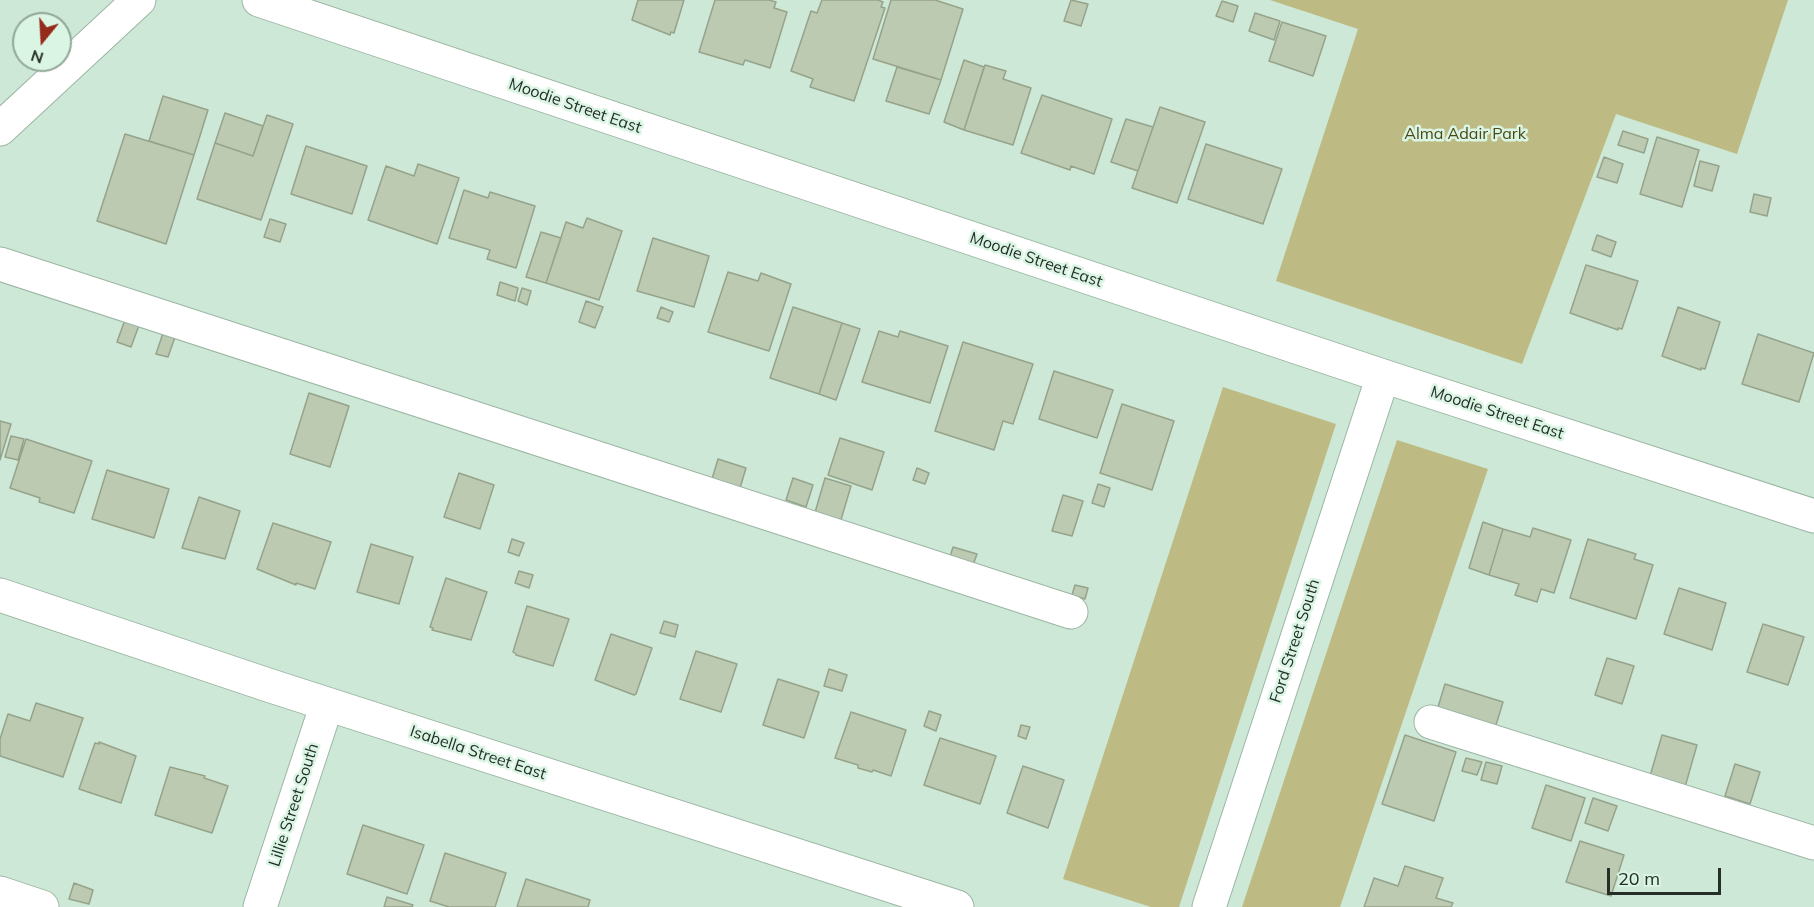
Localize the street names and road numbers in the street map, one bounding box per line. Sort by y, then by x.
street label: Moodie Street East [506,74,644,138]
street label: Moodie Street East [967,228,1105,292]
street label: Moodie Street East [1428,382,1566,444]
street label: Ford Street South [1266,577,1324,705]
street label: Isabella Street East [407,722,549,784]
street label: Lillie Street South [265,741,323,869]

